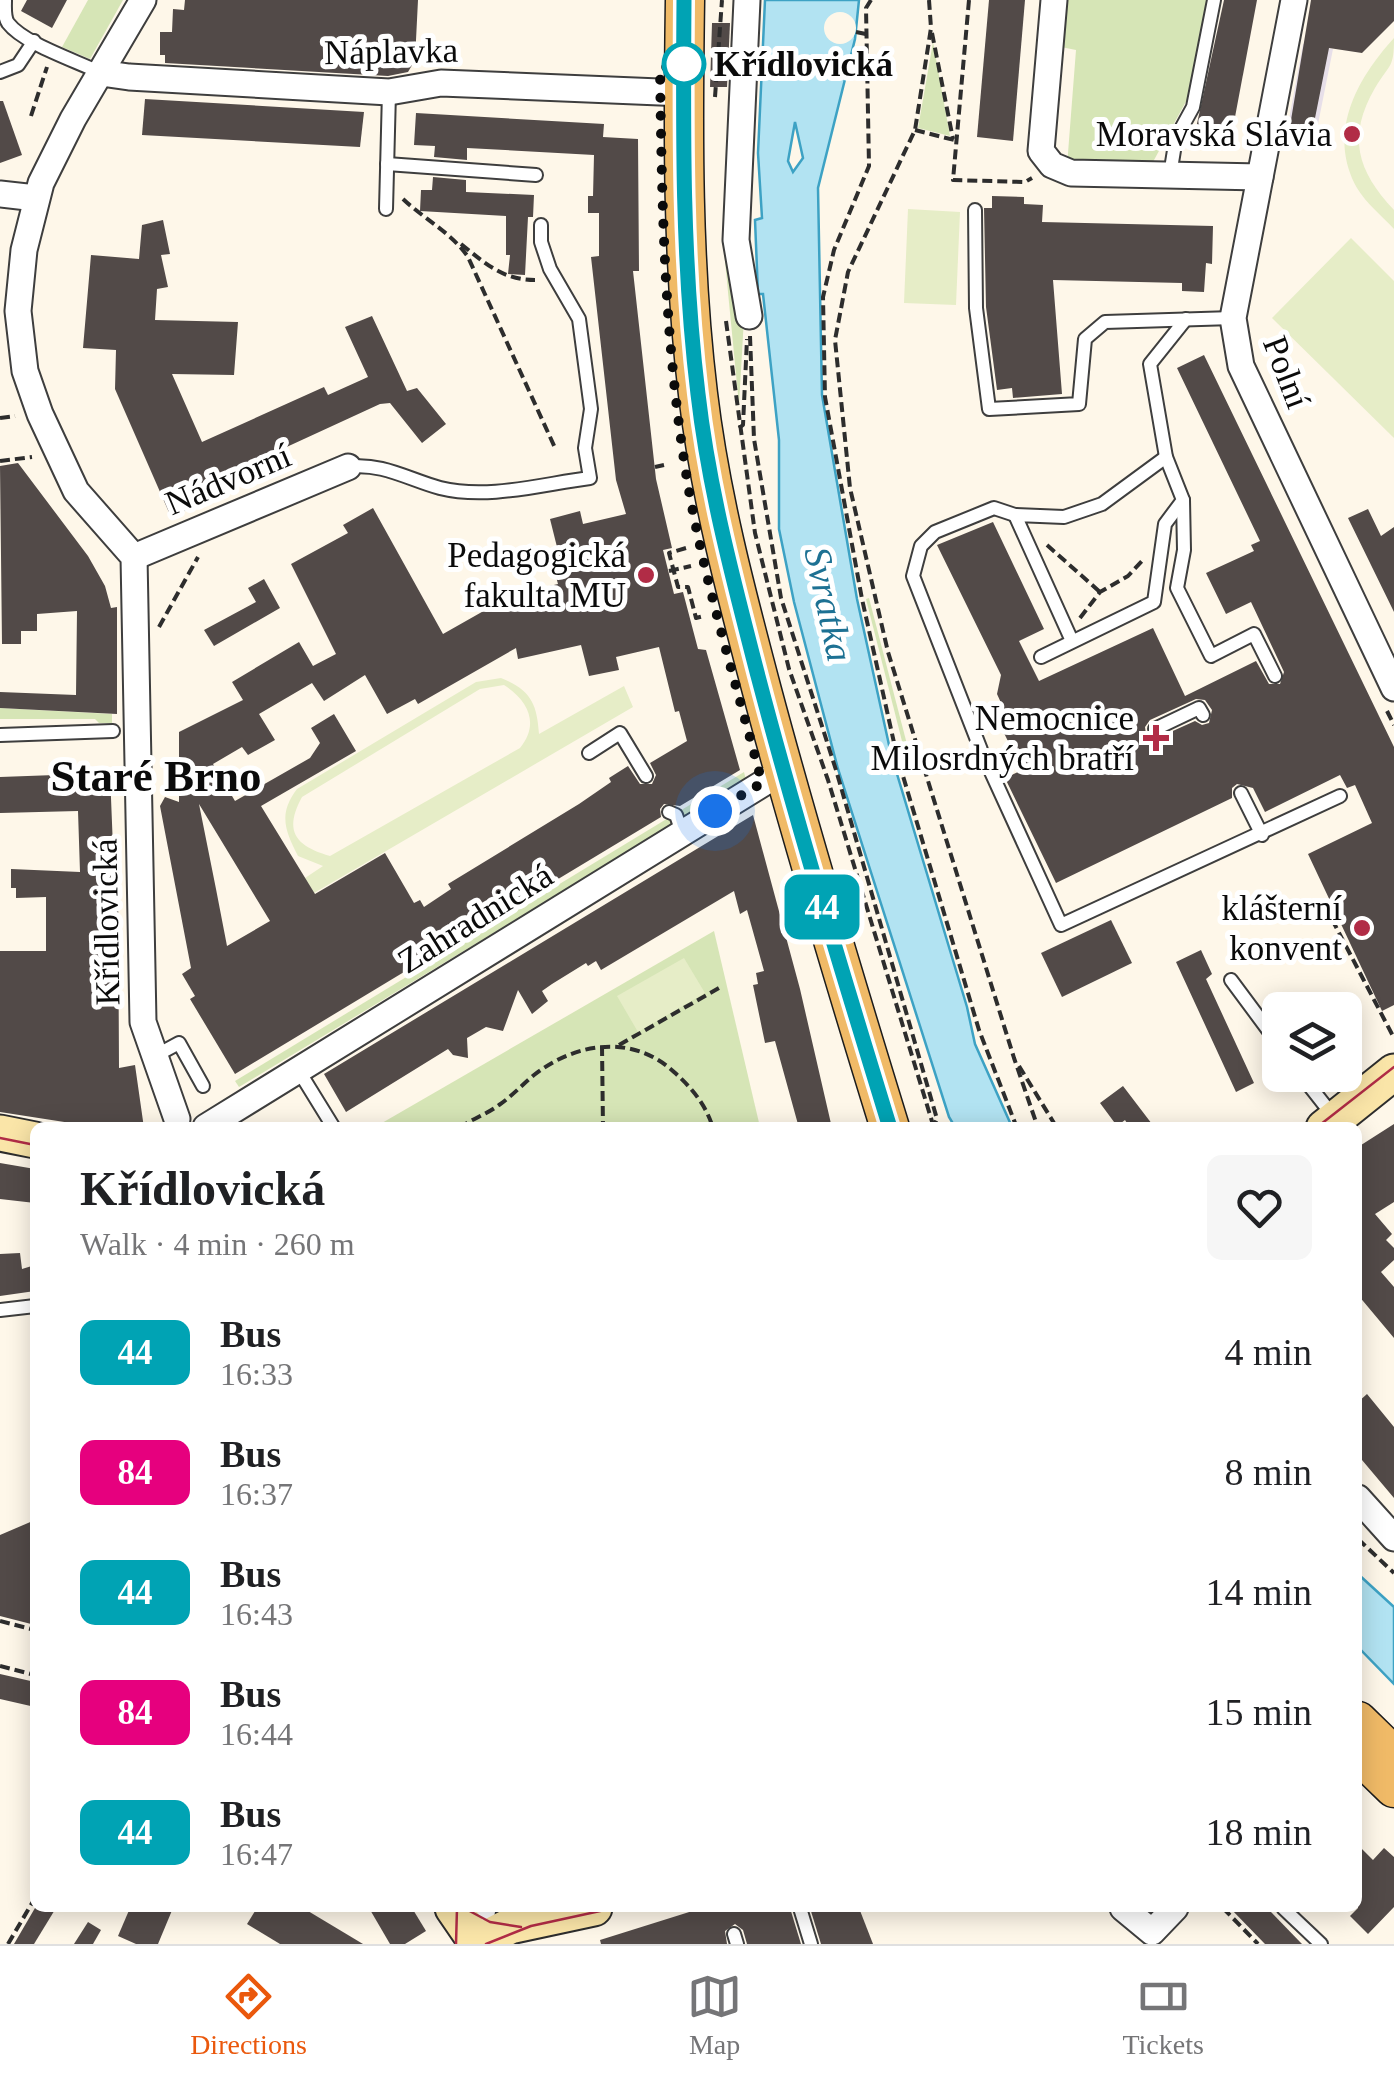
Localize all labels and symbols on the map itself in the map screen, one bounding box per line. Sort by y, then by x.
street label: Náplavka [324,31,459,72]
marker: Křídlovická [663,43,705,85]
place label: Křídlovická [714,45,893,84]
place label: Moravská Slávia [1096,115,1332,154]
marker: Moravská Slávia [1341,123,1363,145]
street label: Polní [1255,331,1318,414]
street label: Nádvorní [160,436,297,523]
place label: Pedagogická fakulta MU [447,536,626,615]
water label: Svratka [796,543,862,665]
marker: Pedagogická fakulta MU [635,564,657,586]
place label: Nemocnice Milosrdných bratří [871,699,1134,778]
marker: Nemocnice Milosrdných bratří [1143,725,1169,751]
district label: Staré Brno [50,751,262,801]
your location [690,786,740,836]
street label: Křídlovická [86,838,127,1006]
street label: Zahradnická [391,855,560,981]
line badge: 44 [777,874,867,940]
place label: klášterní konvent [1221,889,1342,968]
marker: klášterní konvent [1351,917,1373,939]

